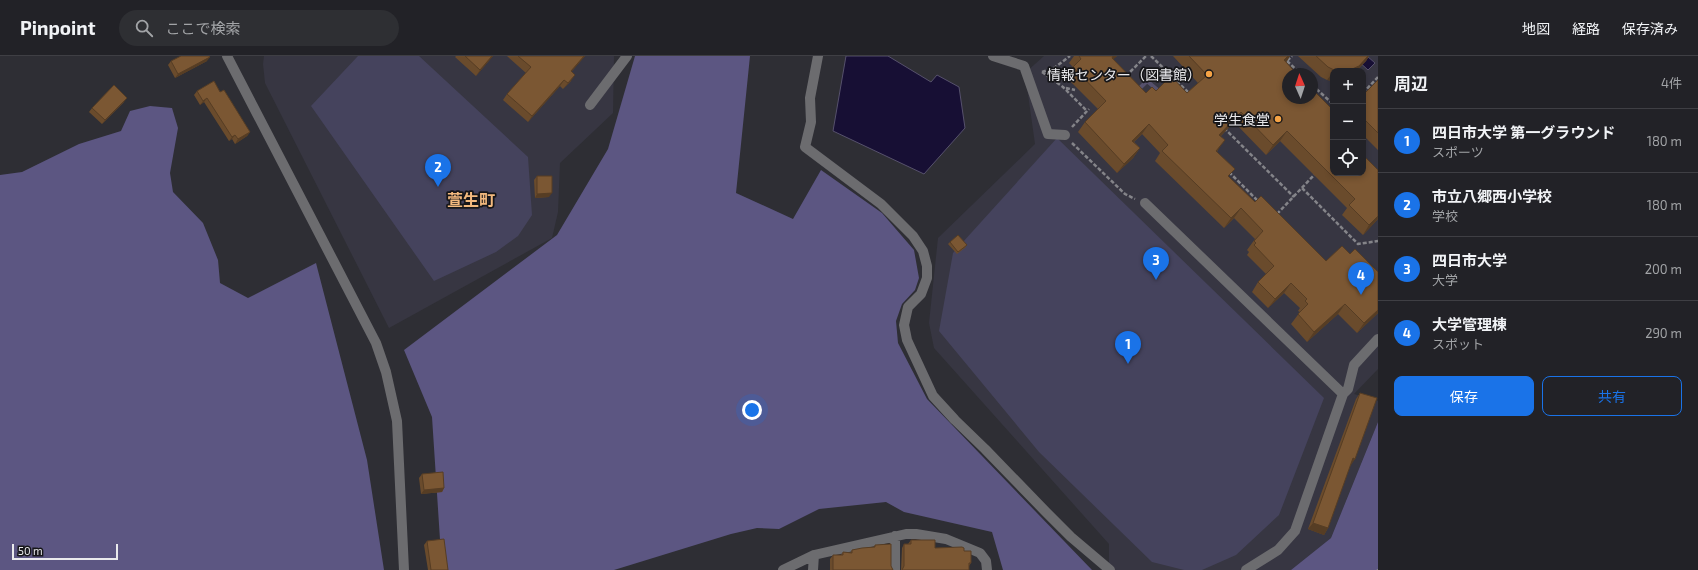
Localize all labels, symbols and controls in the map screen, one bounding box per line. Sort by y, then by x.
search box [119,10,399,46]
text: Pinpoint [20,16,95,39]
icon: search [133,17,155,39]
text: ここで検索 [165,19,240,37]
text: 地図 [1522,20,1550,37]
text: 経路 [1572,20,1600,37]
text: 保存済み [1622,20,1678,37]
place label: 情報センター（図書館） [1047,66,1201,83]
north arrow [1282,68,1318,104]
map controls [1330,68,1366,176]
button: + [1330,68,1366,104]
marker: 情報センター（図書館） [1204,69,1214,79]
text: 周辺 [1394,73,1428,93]
text: 4件 [1661,75,1682,91]
button: − [1330,104,1366,140]
place label: 学生食堂 [1214,111,1270,128]
marker: 学生食堂 [1273,114,1283,124]
text: 四日市大学 第一グラウンド [1432,123,1615,141]
text: 1 [1404,133,1410,149]
text: 180 m [1647,133,1682,149]
button: locate [1330,140,1366,176]
text: スポーツ [1432,144,1484,160]
pin: 2 [425,154,451,187]
text: 市立八郷西小学校 [1432,187,1552,205]
district label: 萱生町 [447,190,495,209]
text: 2 [1403,197,1411,213]
text: 180 m [1647,197,1682,213]
text: 学校 [1432,208,1458,224]
pin: 3 [1143,247,1169,280]
text: 四日市大学 [1432,251,1507,269]
text: 3 [1403,261,1411,277]
text: 200 m [1645,261,1682,277]
pin: 4 [1348,262,1374,295]
text: 大学 [1432,272,1458,288]
text: 大学管理棟 [1432,315,1507,333]
text: 4 [1403,325,1411,341]
text: 290 m [1645,325,1682,341]
pin: 1 [1115,331,1141,364]
text: スポット [1432,336,1484,352]
button: 保存 [1394,376,1534,416]
button: 共有 [1542,376,1682,416]
your location [742,400,762,420]
scale bar [12,542,118,561]
text: 50 m [18,544,43,557]

